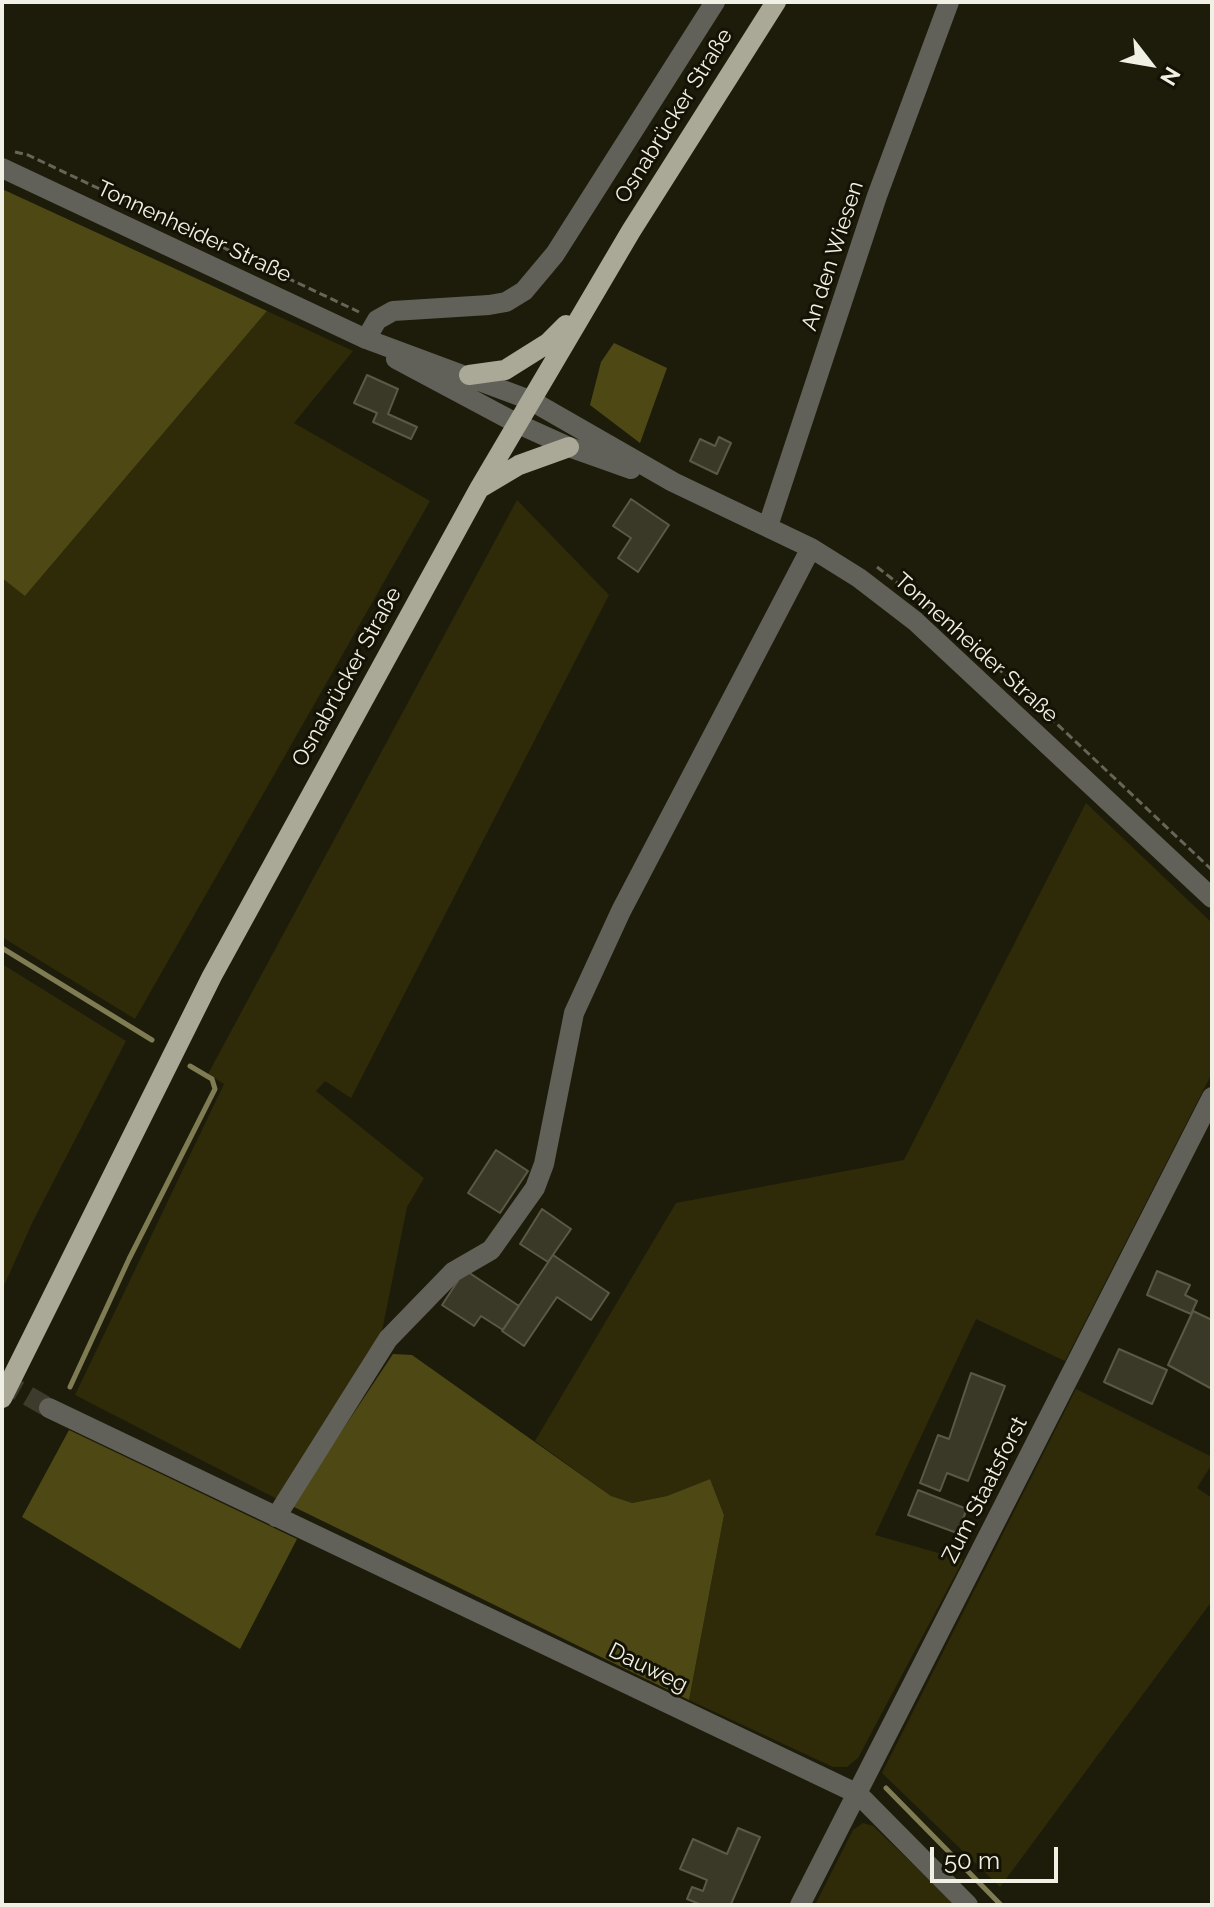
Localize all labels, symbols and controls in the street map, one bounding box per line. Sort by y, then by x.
street label: Osnabrücker Straße [610,24,738,208]
north arrow [1110,24,1190,104]
text: N [1155,62,1186,90]
street label: Tonnenheider Straße [93,175,295,289]
street label: An den Wiesen [796,178,870,334]
street label: Tonnenheider Straße [889,568,1063,728]
street label: Osnabrücker Straße [287,583,407,771]
street label: Zum Staatsforst [937,1412,1033,1568]
street label: Dauweg [604,1638,692,1698]
scale bar [934,1831,1062,1881]
text: 50 m [944,1846,1000,1875]

